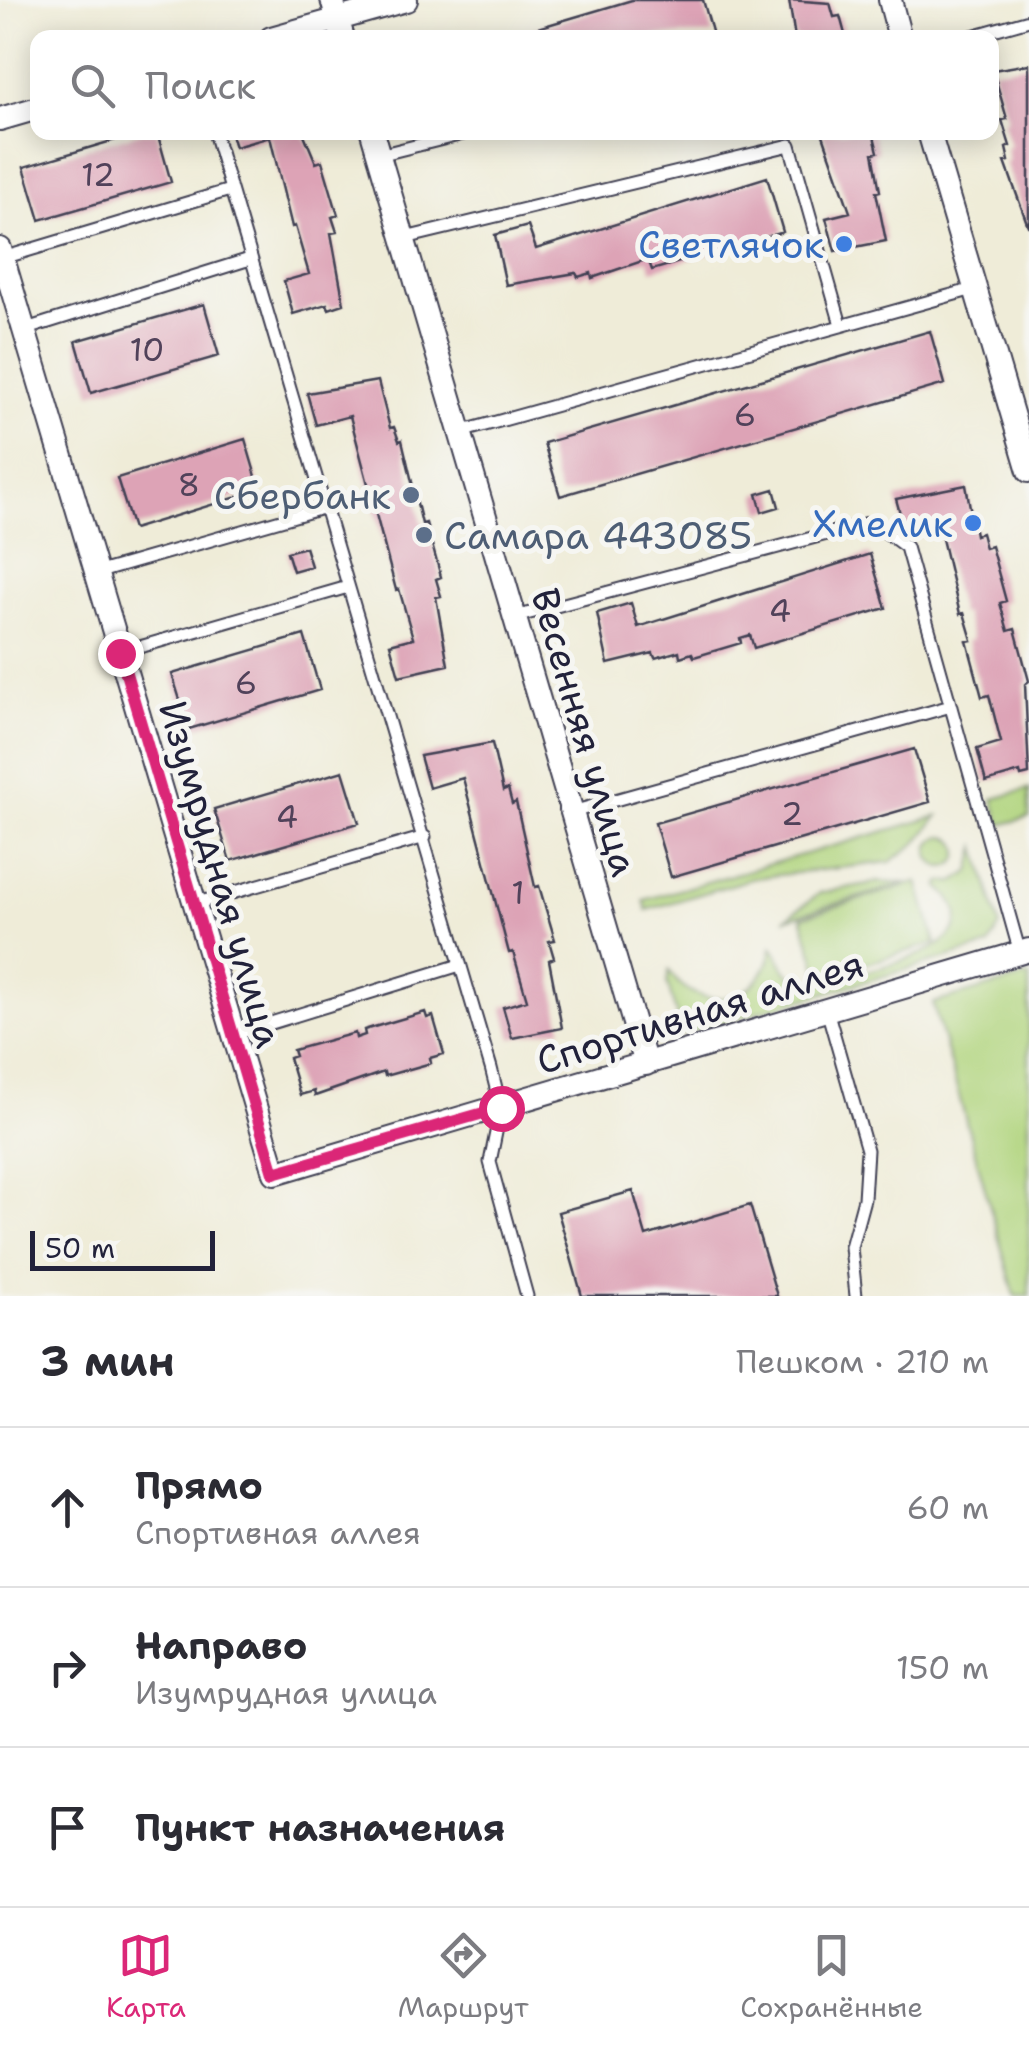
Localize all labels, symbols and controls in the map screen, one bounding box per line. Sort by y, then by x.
search box [30,30,999,140]
icon: search [65,58,120,113]
text: Поиск [145,60,256,111]
house number: 12 [81,153,115,196]
place label: Светлячок [638,219,824,270]
marker: Светлячок [833,233,855,255]
house number: 10 [130,328,164,371]
house number: 6 [734,393,756,436]
house number: 8 [178,463,200,506]
place label: Сбербанк [214,470,391,521]
marker: Сбербанк [400,484,422,506]
place label: Хмелик [812,498,953,549]
place label: Самара 443085 [444,510,752,561]
marker: Хмелик [962,512,984,534]
marker: Самара 443085 [413,524,435,546]
street label: Весенняя улица [520,582,651,882]
house number: 4 [769,589,791,632]
route end [98,631,144,677]
house number: 6 [235,661,257,704]
street label: Изумрудная улица [147,695,295,1054]
house number: 2 [781,792,803,835]
house number: 4 [276,795,298,838]
house number: 1 [511,871,525,914]
street label: Спортивная аллея [530,938,870,1086]
route start [479,1086,525,1132]
scale bar [30,1226,215,1270]
text: 50 m [45,1229,115,1267]
text: 3 мин [40,1333,175,1389]
text: Пешком · 210 m [736,1340,989,1383]
text: Прямо [135,1460,263,1511]
icon: ahead [40,1480,95,1535]
text: 60 m [907,1486,989,1529]
text: Спортивная аллея [135,1511,421,1554]
text: Направо [135,1620,308,1671]
icon: right [40,1640,95,1695]
text: 150 m [896,1646,989,1689]
text: Изумрудная улица [135,1671,437,1714]
icon: arrive [40,1800,95,1855]
text: Пункт назначения [135,1802,505,1853]
tab: Карта [106,1928,186,2026]
tab: Маршрут [398,1928,528,2026]
tab: Сохранённые [740,1928,923,2026]

